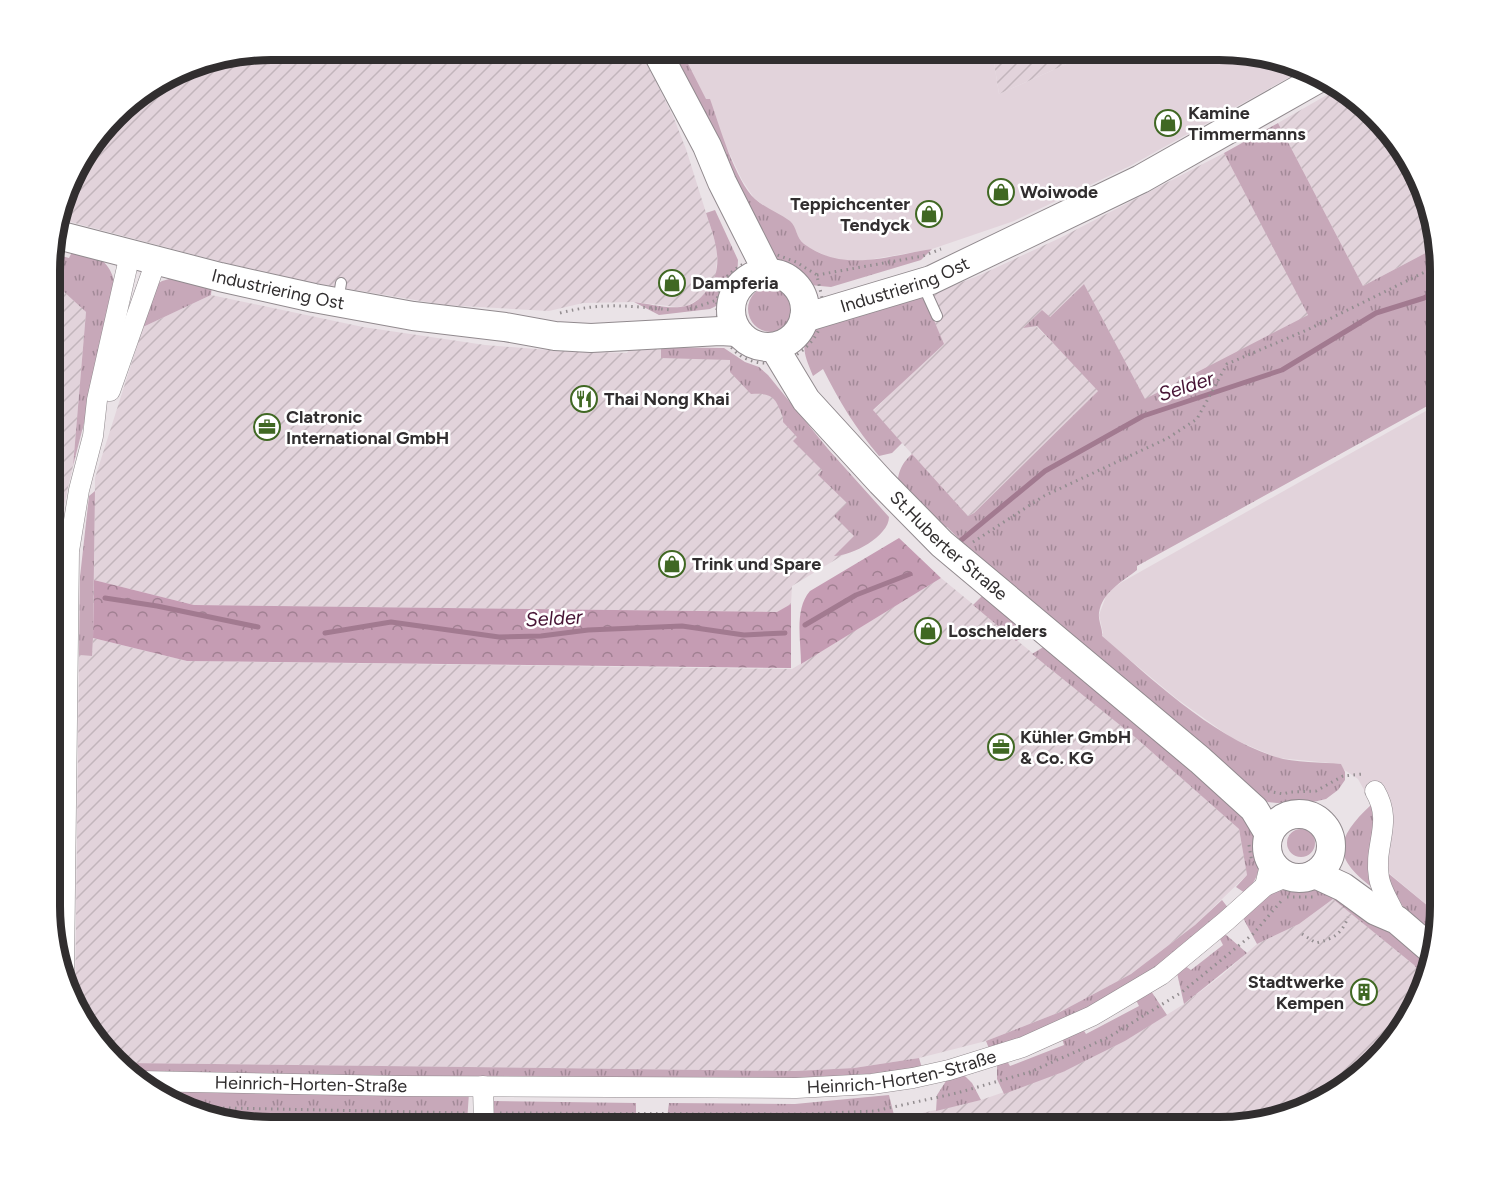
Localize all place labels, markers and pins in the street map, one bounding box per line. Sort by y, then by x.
place label: Kamine Timmermanns [1188,102,1306,145]
shop icon: Kamine Timmermanns [1153,108,1183,138]
shop icon: Woiwode [986,177,1016,207]
place label: Woiwode [1020,181,1098,203]
place label: Teppichcenter Tendyck [790,193,910,236]
shop icon: Teppichcenter Tendyck [914,199,944,229]
shop icon: Dampferia [657,268,687,298]
place label: Dampferia [692,272,779,294]
restaurant icon: Thai Nong Khai [569,384,599,414]
place label: Thai Nong Khai [604,388,730,410]
place label: Clatronic International GmbH [286,406,449,449]
office icon: Clatronic International GmbH [252,412,282,442]
shop icon: Trink und Spare [657,549,687,579]
place label: Trink und Spare [692,553,821,575]
shop icon: Loschelders [913,616,943,646]
place label: Loschelders [948,620,1048,642]
place label: Kühler GmbH & Co. KG [1020,726,1131,769]
office icon: Kühler GmbH & Co. KG [986,732,1016,762]
place label: Stadtwerke Kempen [1248,971,1344,1014]
building icon: Stadtwerke Kempen [1349,977,1379,1007]

